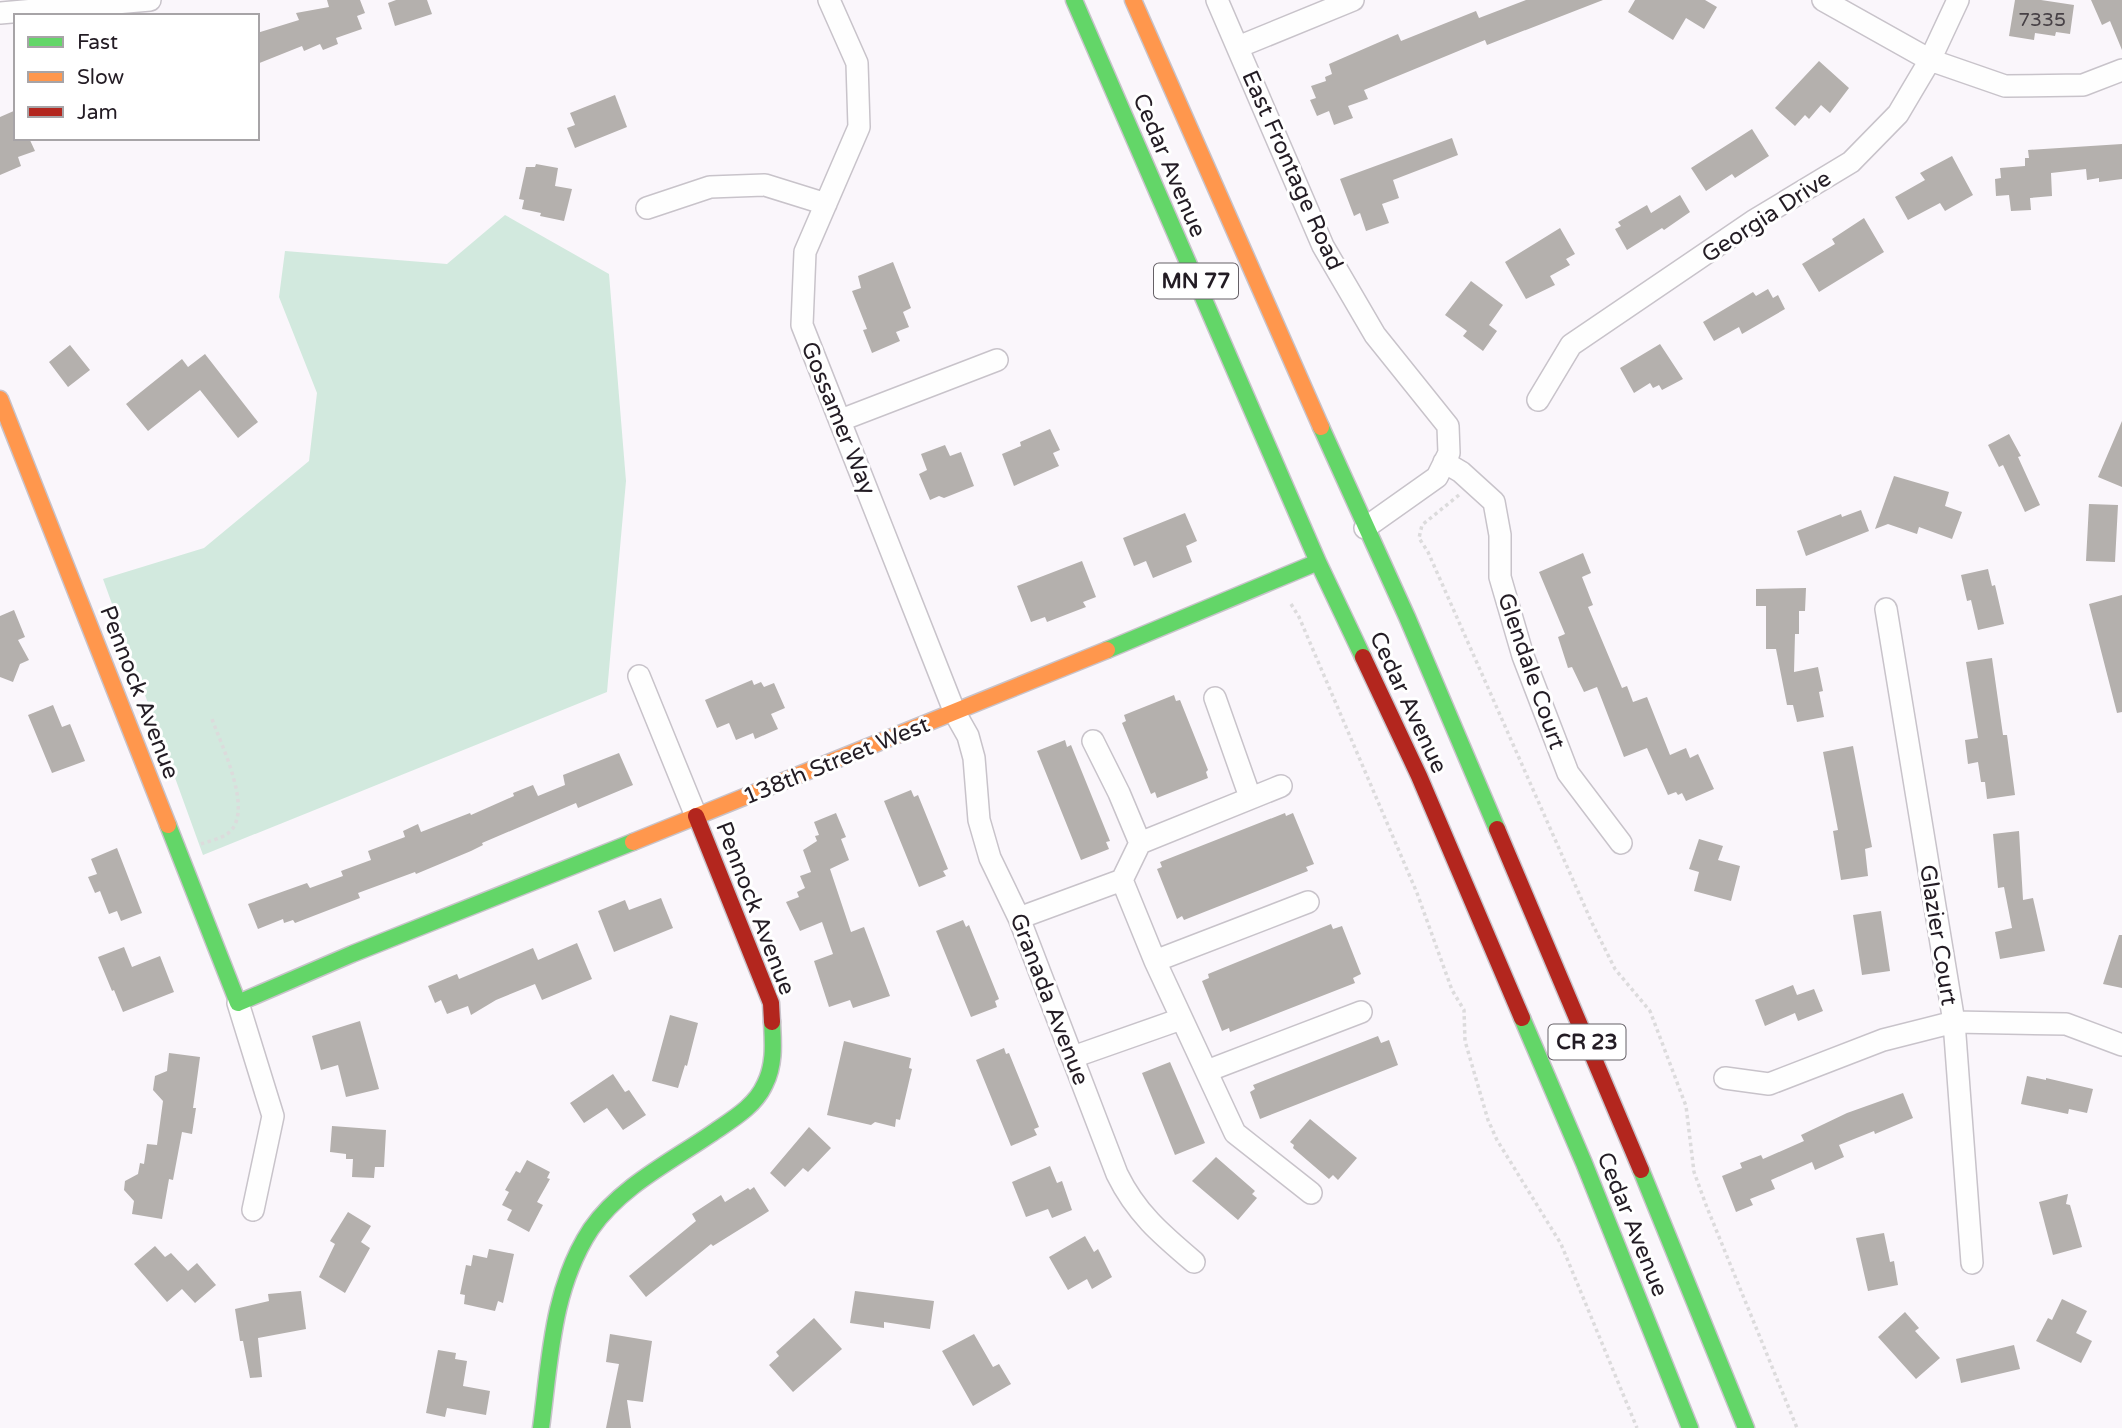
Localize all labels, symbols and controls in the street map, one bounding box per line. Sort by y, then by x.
house number: 7335 [2018,9,2066,31]
legend [14,14,259,140]
text: Fast [77,30,118,55]
text: Slow [77,65,125,90]
street label: East Frontage Road [1235,66,1349,275]
street label: Cedar Avenue [1126,89,1212,241]
text: Jam [77,100,118,125]
street label: Georgia Drive [1697,165,1837,269]
road number: MN 77 [1154,264,1238,298]
street label: Gossamer Way [795,338,882,499]
street label: Glendale Court [1491,589,1571,753]
street label: Pennock Avenue [93,602,185,783]
street label: Cedar Avenue [1363,627,1453,778]
street label: 138th Street West [739,711,934,811]
street label: Pennock Avenue [709,818,801,999]
street label: Glazier Court [1913,863,1963,1008]
street label: Granada Avenue [1003,909,1095,1089]
road number: CR 23 [1548,1024,1626,1060]
street label: Cedar Avenue [1590,1148,1674,1301]

